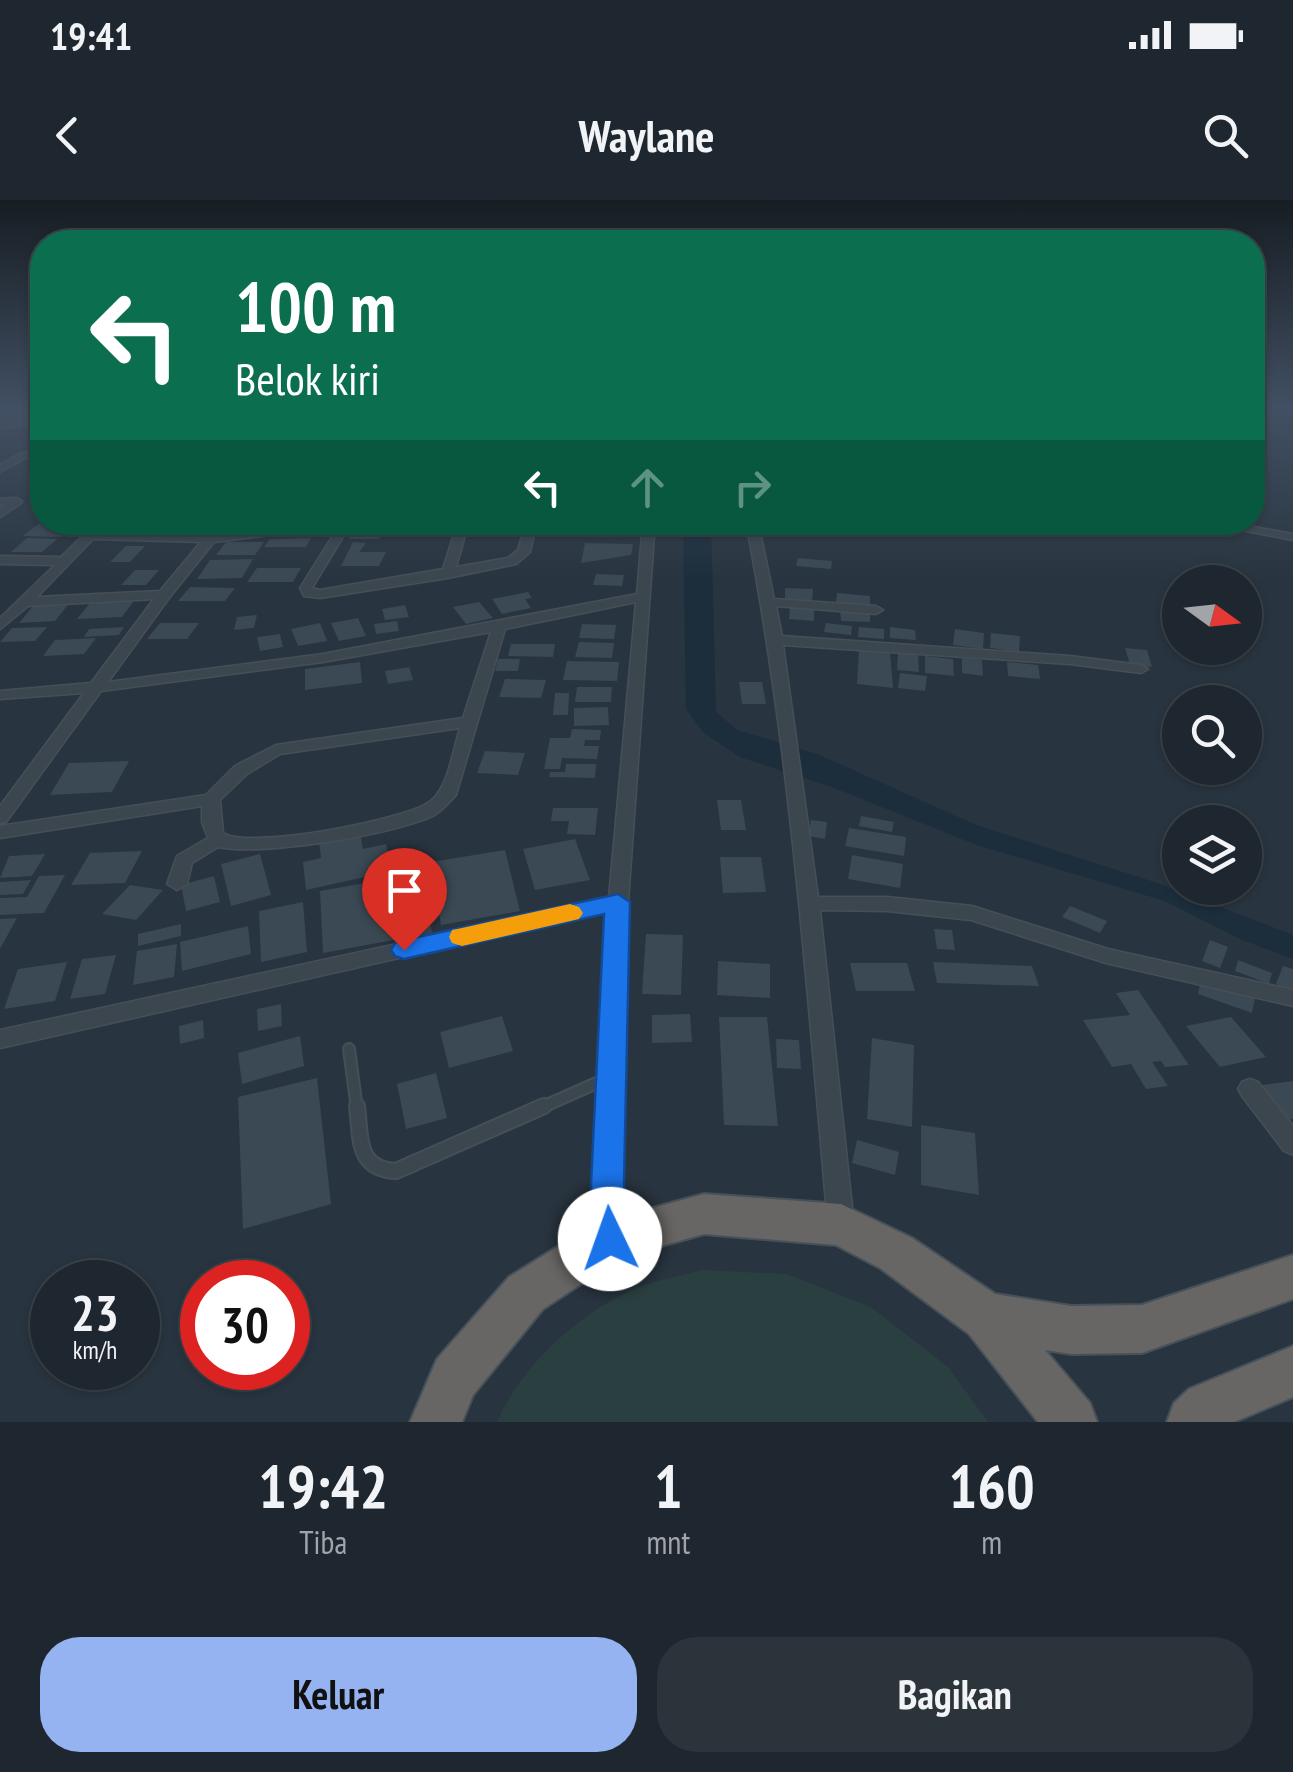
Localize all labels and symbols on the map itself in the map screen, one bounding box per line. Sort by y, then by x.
north arrow [1162,565,1262,665]
pin [362,848,447,951]
position arrow [558,1187,662,1291]
speed limit sign: 30 [180,1260,310,1390]

